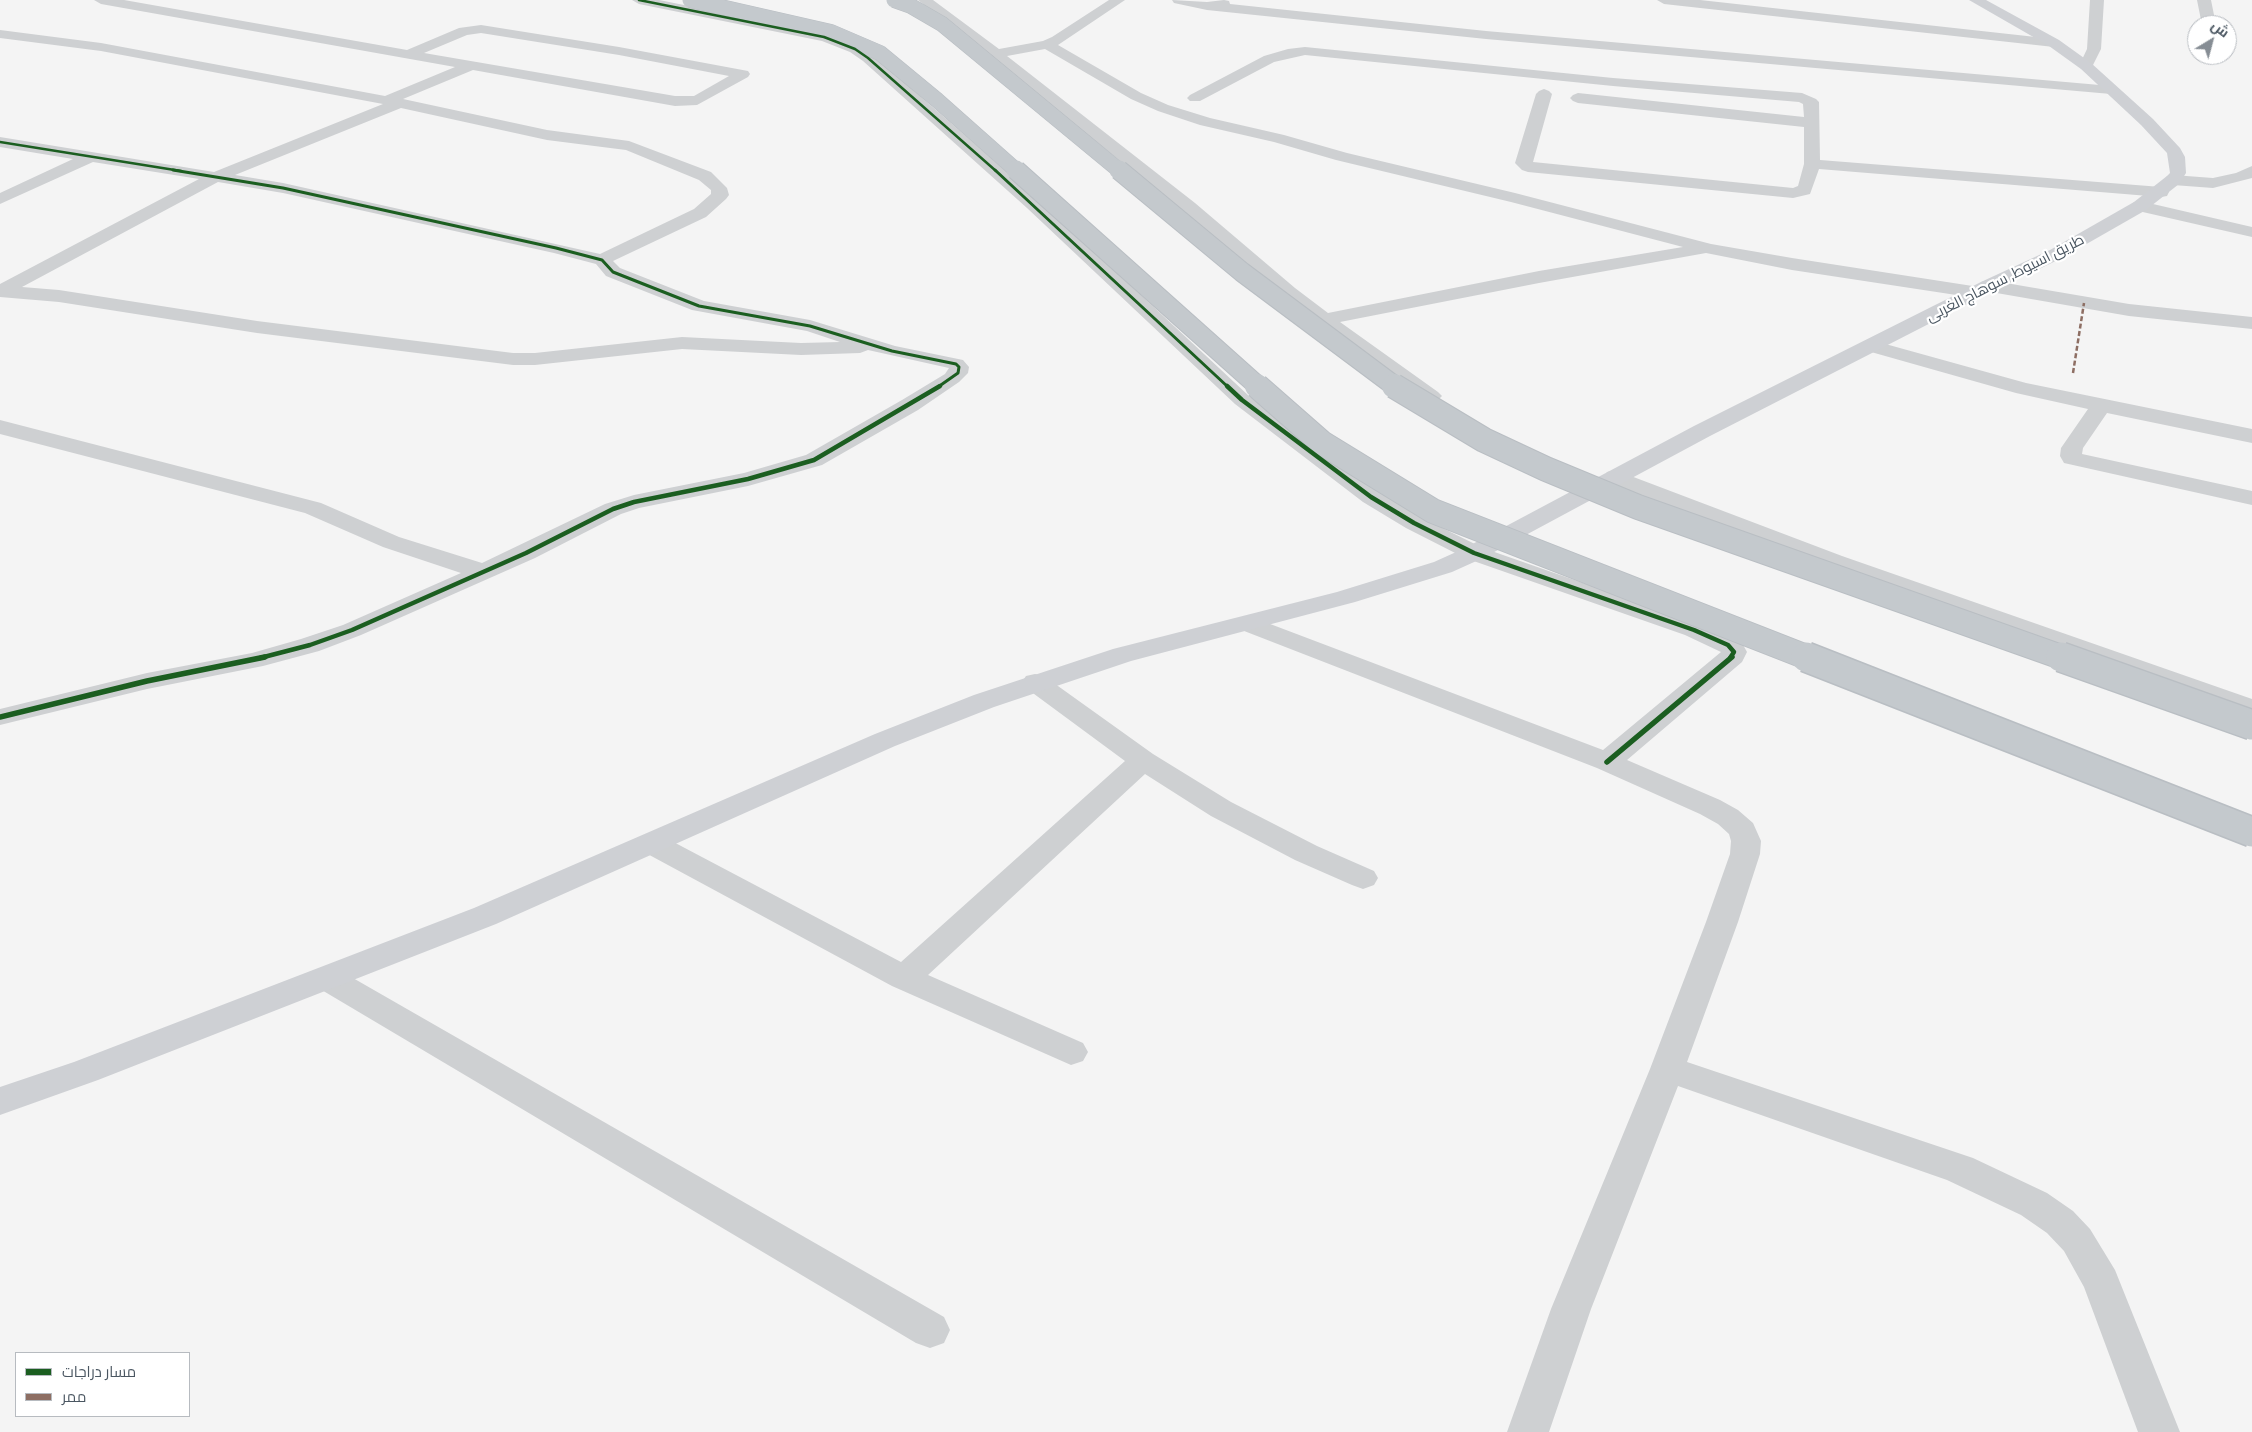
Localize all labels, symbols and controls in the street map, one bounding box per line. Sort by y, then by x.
north arrow [2187,15,2237,65]
text: ش [2208,17,2232,41]
street label: طريق اسيوط, سوهاج الغربى [1923,230,2087,326]
legend [15,1352,190,1417]
text: مسار دراجات [62,1363,136,1380]
text: ممر [62,1388,86,1405]

